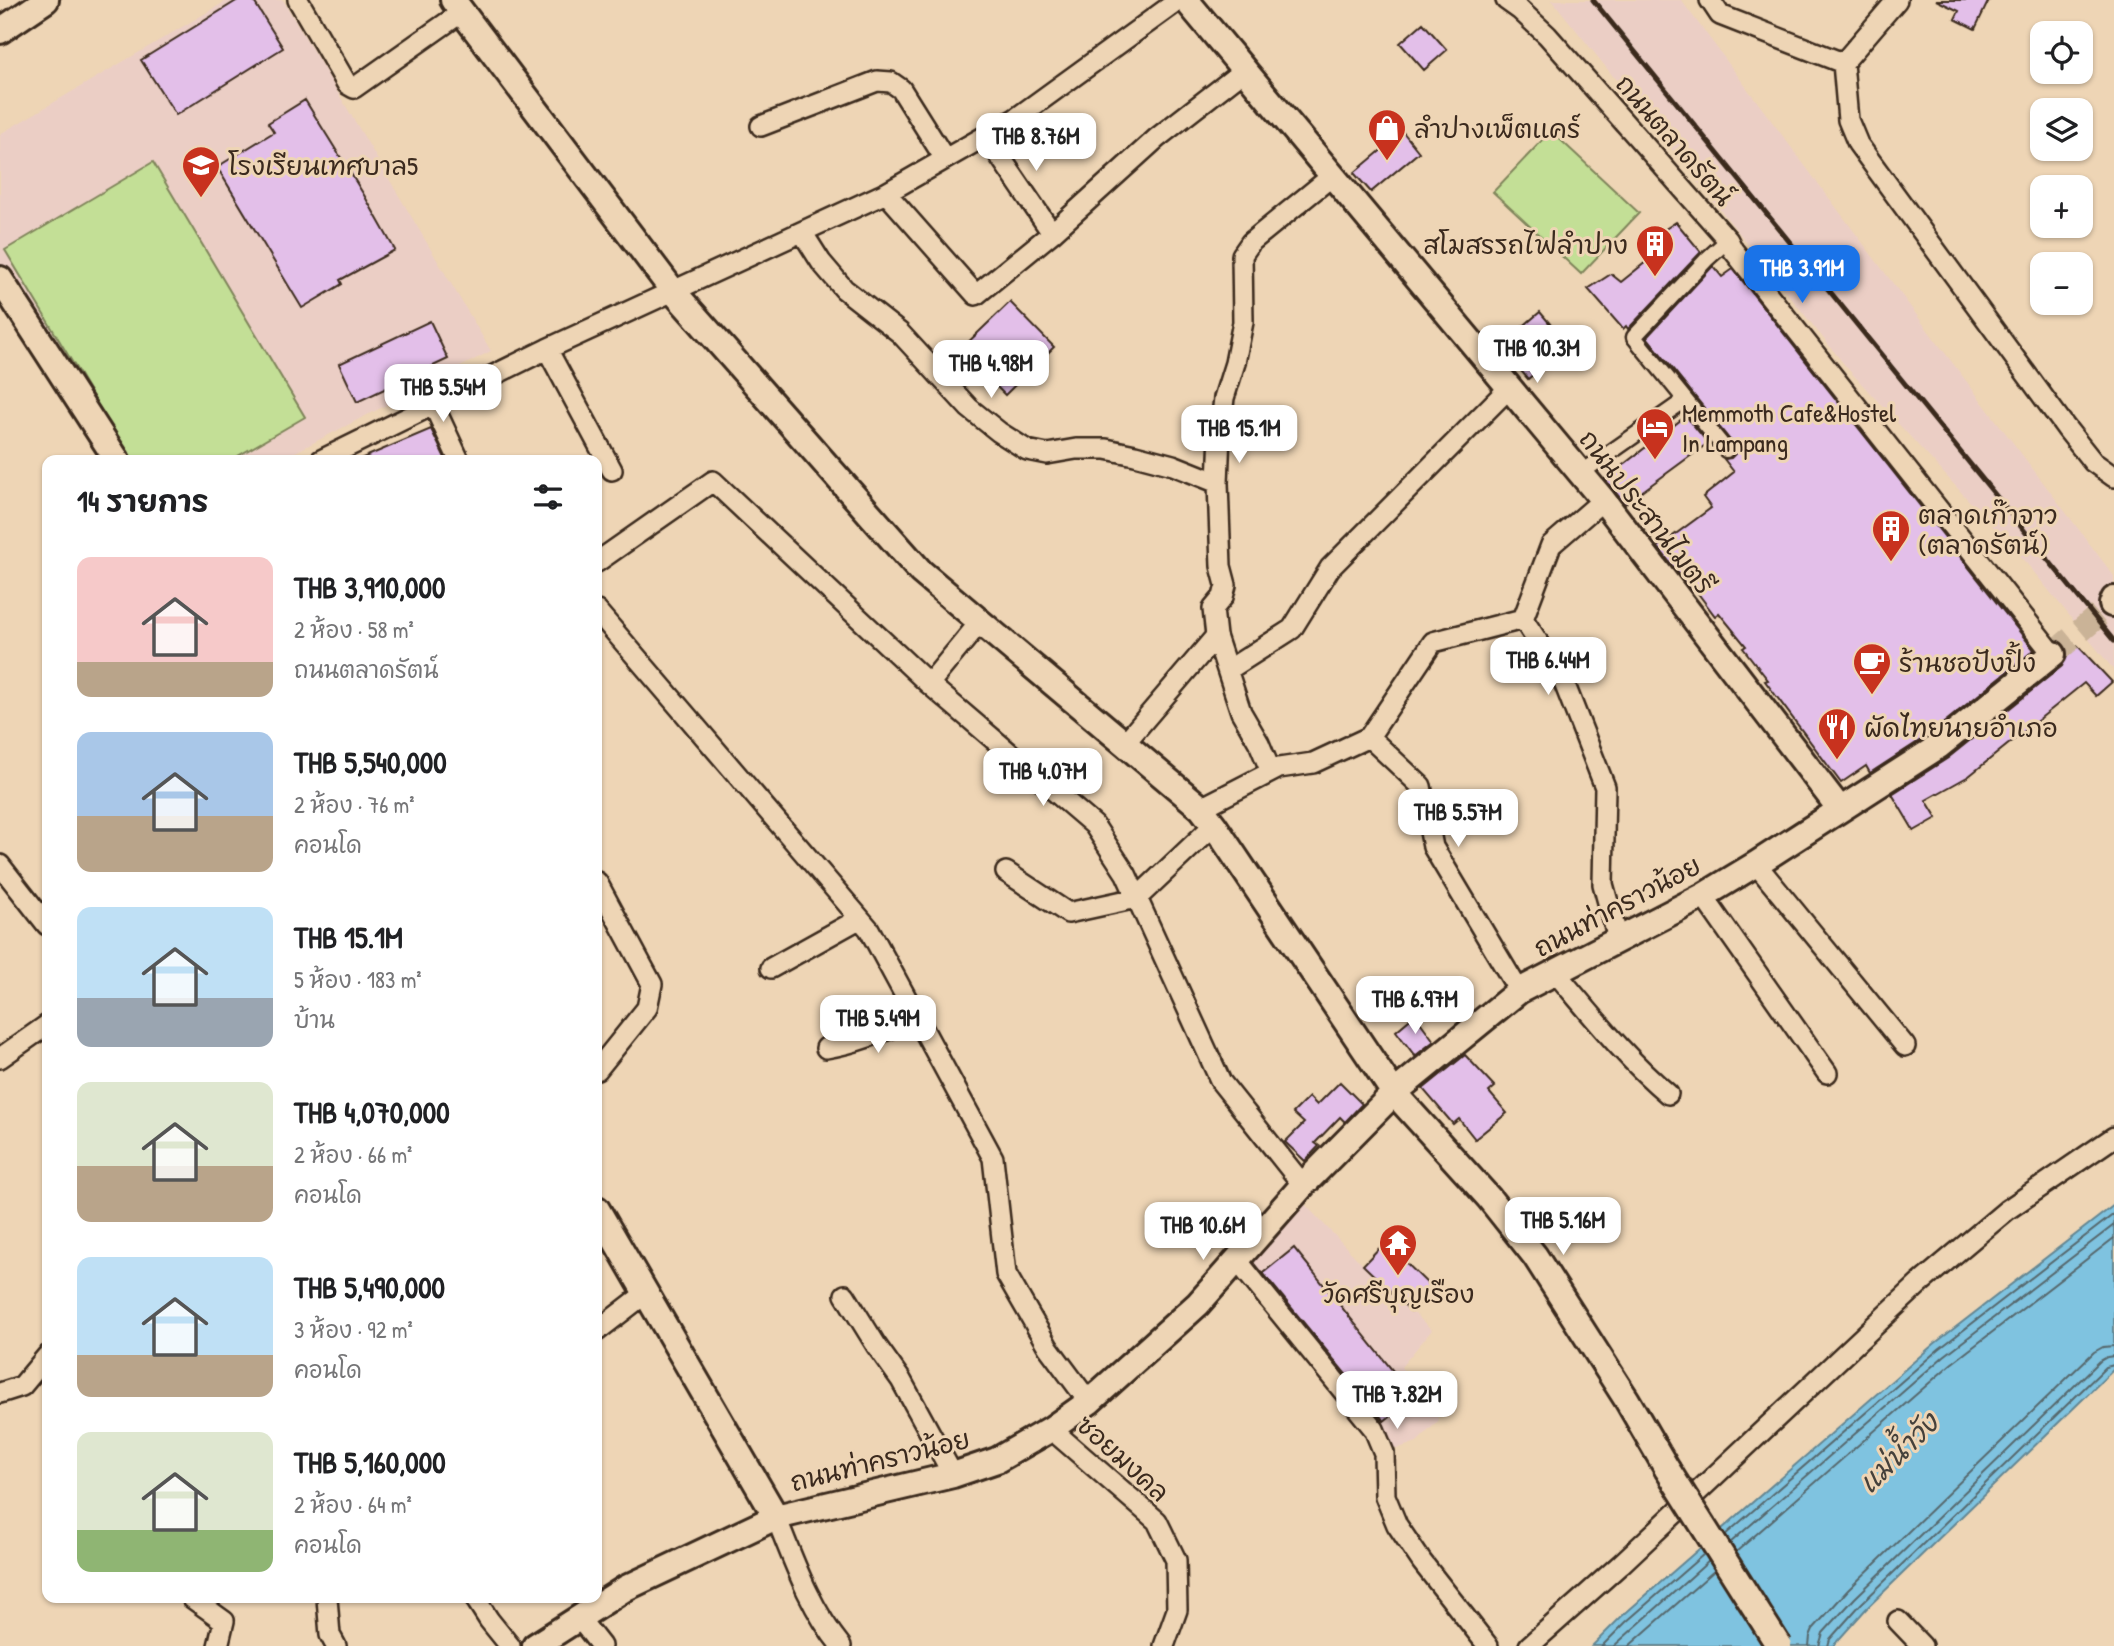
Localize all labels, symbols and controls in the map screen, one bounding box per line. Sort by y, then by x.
map controls [2030,21,2093,315]
button: locate [2030,21,2093,84]
street label: ถนนตลาดรัตน์ [1608,67,1742,213]
button: layers [2030,98,2093,161]
shop icon: ลำปางเพ็ตแคร์ [1366,107,1408,162]
place label: ลำปางเพ็ตแคร์ [1414,111,1580,146]
pin: THB 8.76M [956,114,1116,173]
text: THB 8.76M [992,120,1080,151]
school or university icon: โรงเรียนเทศบาล5 [180,144,222,199]
place label: โรงเรียนเทศบาล5 [228,148,418,183]
button: + [2030,175,2093,238]
building icon: สโมสรรถไฟลำปาง [1634,223,1676,278]
place label: สโมสรรถไฟลำปาง [1423,227,1628,262]
pin: THB 3.91M [1722,246,1882,305]
text: THB 3.91M [1760,252,1844,283]
button: − [2030,252,2093,315]
pin: THB 10.3M [1457,326,1617,385]
text: THB 10.3M [1494,332,1580,363]
pin: THB 4.98M [911,340,1071,400]
text: THB 4.98M [949,347,1033,378]
pin: THB 5.54M [363,364,523,424]
text: THB 5.54M [400,371,486,402]
place label: Memmoth Cafe&Hostel In Lampang [1682,395,1896,460]
pin: THB 15.1M [1159,406,1319,465]
hotel icon: Memmoth Cafe&Hostel In Lampang [1634,406,1676,461]
text: THB 15.1M [1197,412,1281,443]
street label: ถนนประสานไมตรี [1572,422,1722,602]
icon: filters [529,478,567,516]
text: 14 รายการ [77,481,209,521]
place label: ตลาดเก๊าจาว (ตลาดรัตน์) [1918,497,2057,562]
building icon: ตลาดเก๊าจาว (ตลาดรัตน์) [1870,508,1912,563]
text: THB 3,910,000 [294,567,445,607]
icon: home [133,585,217,669]
text: 2 ห้อง · 58 m² [294,614,414,645]
pin: THB 6.44M [1468,638,1628,697]
cafe icon: ร้านชอปังปิ้ง [1851,641,1893,696]
place label: ร้านชอปังปิ้ง [1899,641,2036,680]
text: THB 6.44M [1506,644,1590,675]
text: ถนนตลาดรัตน์ [294,654,439,685]
restaurant icon: ผัดไทยนายอำเภอ [1816,706,1858,761]
place label: ผัดไทยนายอำเภอ [1864,710,2058,745]
text: THB 5,540,000 [294,742,447,782]
pin: THB 4.07M [963,748,1123,808]
text: THB 4.07M [999,755,1087,786]
icon: home [133,760,217,844]
text: 2 ห้อง · 76 m² [294,789,415,820]
pin: THB 5.57M [1378,790,1538,849]
text: THB 5.57M [1414,796,1502,827]
text: คอนโด [294,829,362,860]
street label: ถนนท่าคราวน้อย [1527,847,1707,965]
text: THB 15.1M [294,917,403,957]
icon: home [133,935,217,1019]
text: 5 ห้อง · 183 m² [294,964,422,995]
pin: THB 6.97M [1335,976,1495,1036]
text: THB 6.97M [1372,983,1458,1014]
pin: THB 5.49M [798,996,958,1055]
text: THB 5.49M [836,1002,920,1033]
text: บ้าน [294,1004,335,1035]
text: THB 4,070,000 [294,1092,450,1132]
icon: home [133,1110,217,1194]
text: 2 ห้อง · 66 m² [294,1139,412,1170]
text: คอนโด [294,1179,362,1210]
pin: THB 5.16M [1483,1198,1643,1257]
pin: THB 10.6M [1123,1202,1283,1262]
text: THB 5.16M [1521,1204,1605,1235]
text: THB 10.6M [1161,1209,1245,1240]
temple icon: วัดศรีบุญเรือง [1377,1222,1419,1277]
text: THB 5,490,000 [294,1267,445,1307]
place label: วัดศรีบุญเรือง [1322,1276,1474,1313]
icon: home [133,1285,217,1369]
text: 3 ห้อง · 92 m² [294,1314,413,1345]
text: คอนโด [294,1354,362,1385]
pin: THB 7.82M [1317,1372,1477,1431]
text: THB 7.82M [1352,1378,1442,1409]
water label: แม่น้ำวัง [1845,1398,1949,1501]
street label: ซอยมงคล [1069,1407,1177,1509]
street label: ถนนท่าคราวน้อย [786,1421,974,1499]
text: THB 5,160,000 [294,1442,446,1482]
icon: home [133,1460,217,1544]
text: 2 ห้อง · 64 m² [294,1489,412,1520]
text: คอนโด [294,1529,362,1560]

